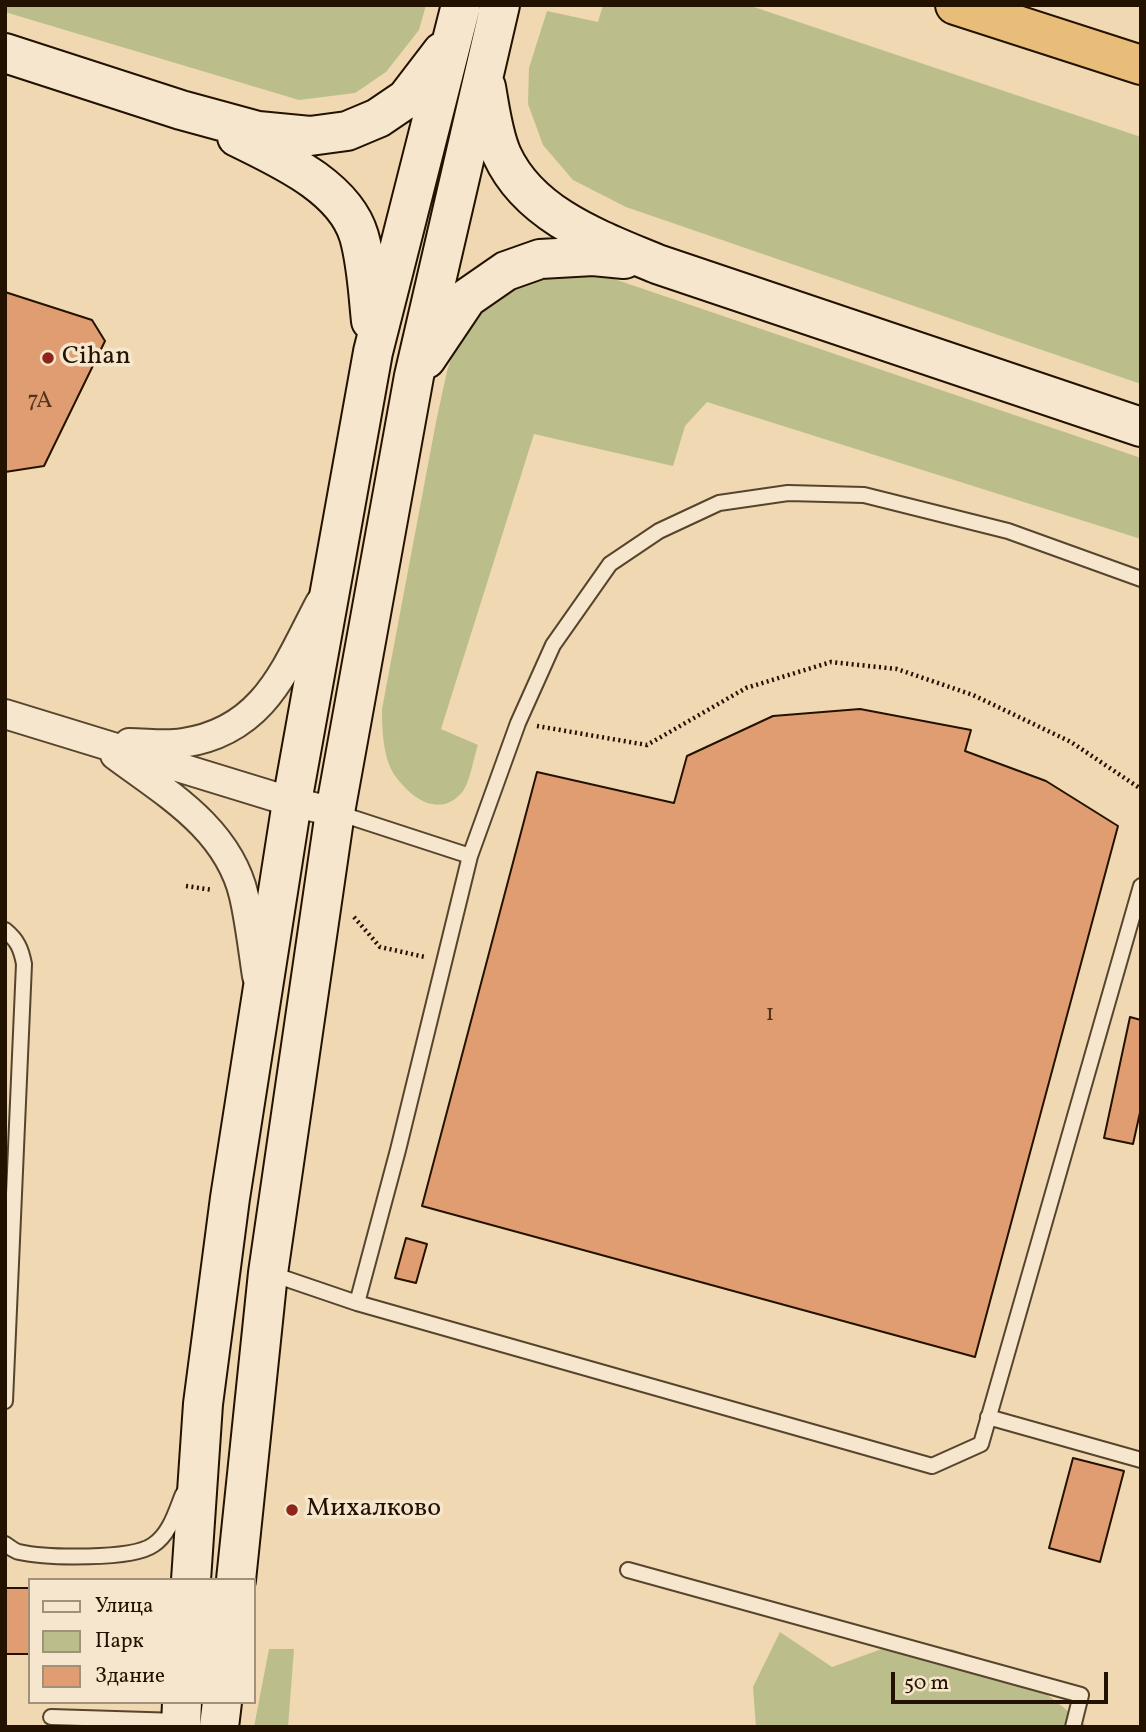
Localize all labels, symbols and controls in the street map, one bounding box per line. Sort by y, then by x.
place label: Cihan [62,342,131,374]
marker: Cihan [40,350,56,366]
house number: 7А [27,389,53,417]
house number: 1 [766,1002,774,1030]
place label: Михалково [306,1494,441,1526]
marker: Михалково [284,1502,300,1518]
legend [28,1578,256,1704]
text: Улица [95,1592,153,1621]
text: Парк [95,1627,144,1656]
scale bar [894,1658,1111,1702]
text: Здание [95,1662,165,1691]
text: 50 m [904,1669,949,1698]

